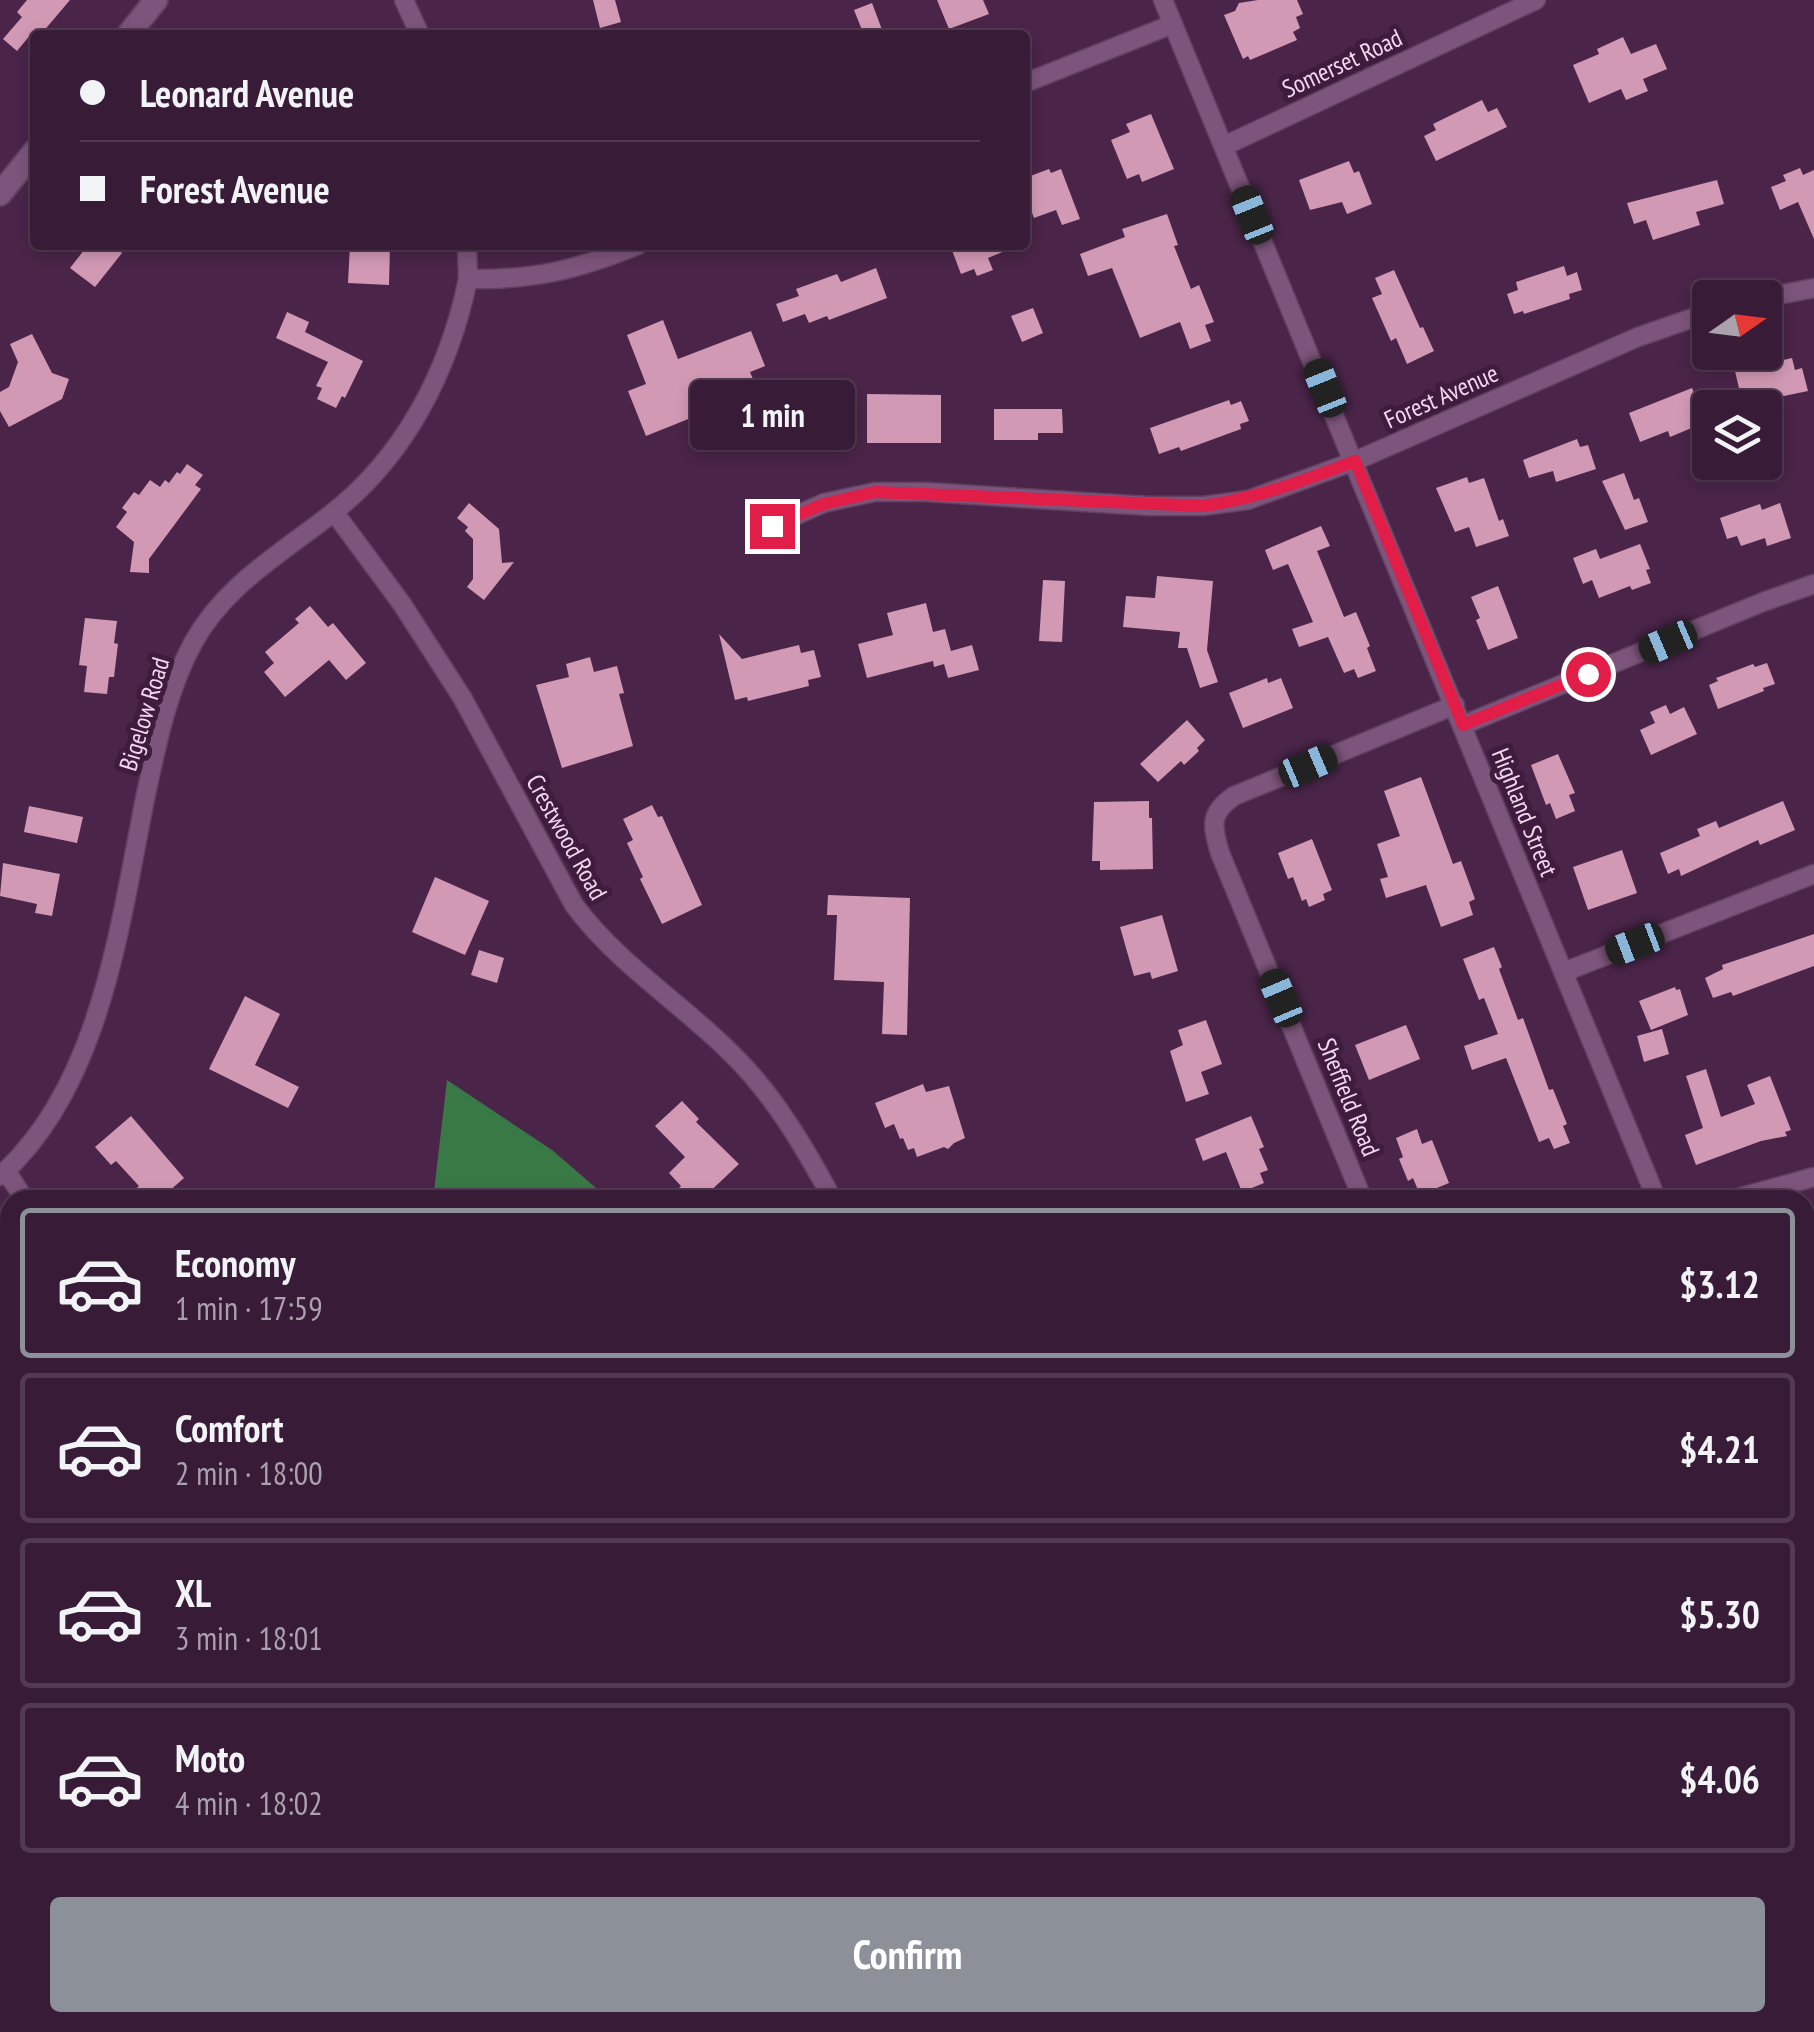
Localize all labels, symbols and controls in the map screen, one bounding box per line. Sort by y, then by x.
street label: Somerset Road [1277,21,1407,105]
text: Leonard Avenue [140,68,354,117]
text: Forest Avenue [140,164,330,213]
car [1227,182,1277,248]
north arrow [1692,280,1782,370]
map controls [1692,280,1782,480]
car [1300,355,1350,421]
street label: Forest Avenue [1379,357,1503,435]
callout: 1 min [690,381,854,451]
button: layers [1692,390,1782,480]
text: 1 min [740,394,805,436]
route end [750,504,795,549]
car [1635,616,1701,668]
route start [1566,652,1611,697]
street label: Bigelow Road [112,653,176,775]
car [1275,740,1341,792]
street label: Highland Street [1485,743,1565,881]
street label: Crestwood Road [519,769,615,905]
car [1602,919,1668,969]
car [1255,965,1307,1031]
street label: Sheffield Road [1311,1033,1387,1161]
icon: car [55,1238,145,1328]
text: Economy [175,1238,295,1287]
text: $3.12 [1679,1259,1760,1308]
text: 1 min · 17:59 [175,1287,323,1329]
icon: car [55,1403,145,1493]
text: Comfort [175,1403,284,1452]
text: $4.21 [1679,1424,1760,1473]
text: 2 min · 18:00 [175,1452,323,1494]
icon: car [55,1568,145,1658]
text: XL [175,1568,211,1617]
text: $5.30 [1679,1589,1760,1638]
text: 3 min · 18:01 [175,1617,323,1659]
icon: car [55,1733,145,1823]
text: Moto [175,1733,245,1782]
text: $4.06 [1679,1754,1760,1803]
text: 4 min · 18:02 [175,1782,323,1824]
button: Confirm [50,1897,1765,2012]

